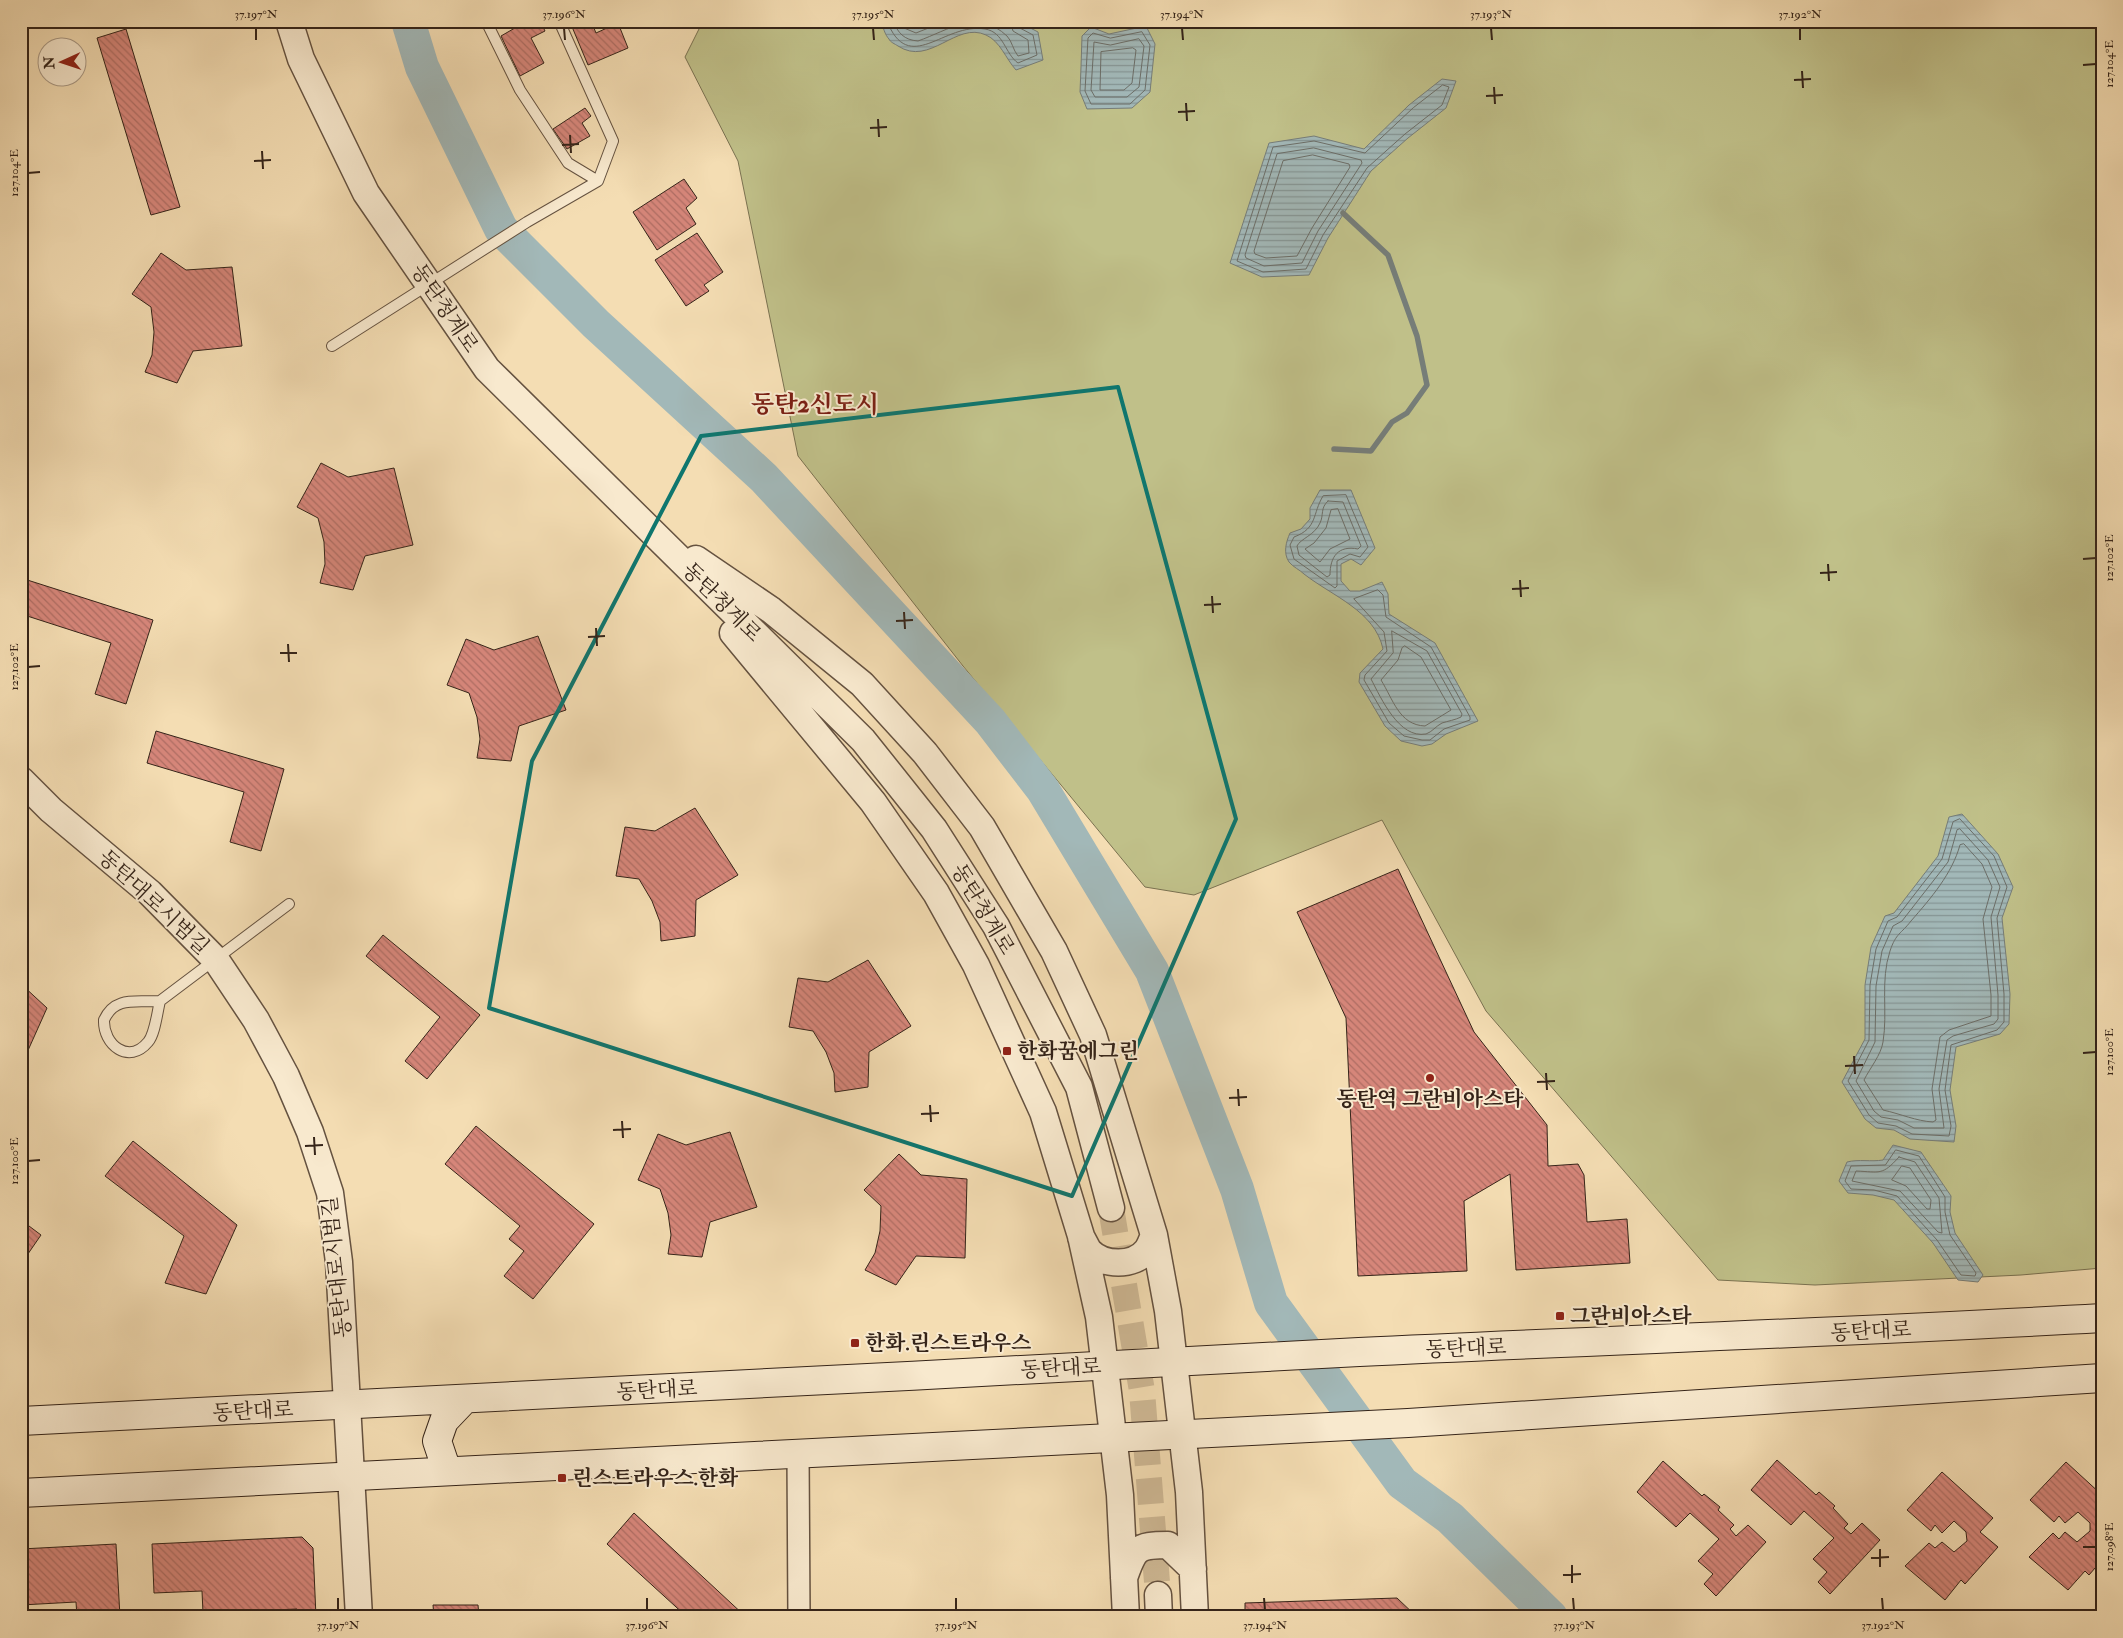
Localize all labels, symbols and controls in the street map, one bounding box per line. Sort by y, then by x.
text: 37.197°N [234,7,278,22]
text: 37.196°N [542,7,586,22]
text: 37.195°N [852,7,895,22]
text: 37.194°N [1160,7,1204,22]
text: 37.193°N [1470,7,1512,22]
text: 37.192°N [1778,7,1822,22]
north arrow [38,38,88,88]
text: 127.104°E [2102,40,2117,88]
text: N [41,55,58,70]
text: 127.104°E [7,149,22,197]
street label: 동탄청계로 [405,259,484,358]
district label: 동탄2신도시 [751,389,879,420]
text: 127.102°E [2102,534,2117,582]
street label: 동탄청계로 [676,557,767,648]
text: 127.102°E [7,643,22,691]
street label: 동탄대로시범길 [93,844,215,961]
street label: 동탄청계로 [945,859,1020,960]
text: 127.100°E [2102,1028,2117,1076]
place label: 한화꿈에그린 [1017,1038,1139,1065]
marker: 한화꿈에그린 [1001,1045,1013,1057]
marker: 동탄역 그란비아스타 [1424,1072,1436,1084]
place label: 동탄역 그란비아스타 [1337,1086,1524,1113]
text: 127.100°E [7,1137,22,1185]
street label: 동탄대로시범길 [316,1195,357,1339]
place label: 그란비아스타 [1570,1303,1692,1330]
marker: 그란비아스타 [1554,1310,1566,1322]
street label: 동탄대로 [1830,1316,1912,1347]
place label: 한화.린스트라우스 [865,1330,1031,1357]
street label: 동탄대로 [1425,1334,1507,1363]
marker: 한화.린스트라우스 [849,1337,861,1349]
street label: 동탄대로 [1020,1353,1102,1384]
street label: 동탄대로 [616,1375,698,1406]
street label: 동탄대로 [212,1396,294,1427]
place label: 린스트라우스.한화 [572,1465,739,1492]
marker: 린스트라우스.한화 [556,1472,568,1484]
text: 127.098°E [2102,1522,2117,1571]
text: 37.197°N [316,1618,360,1633]
text: 37.196°N [625,1618,669,1633]
text: 37.195°N [935,1618,978,1633]
text: 37.194°N [1243,1618,1287,1633]
text: 37.193°N [1553,1618,1595,1633]
text: 37.192°N [1861,1618,1905,1633]

